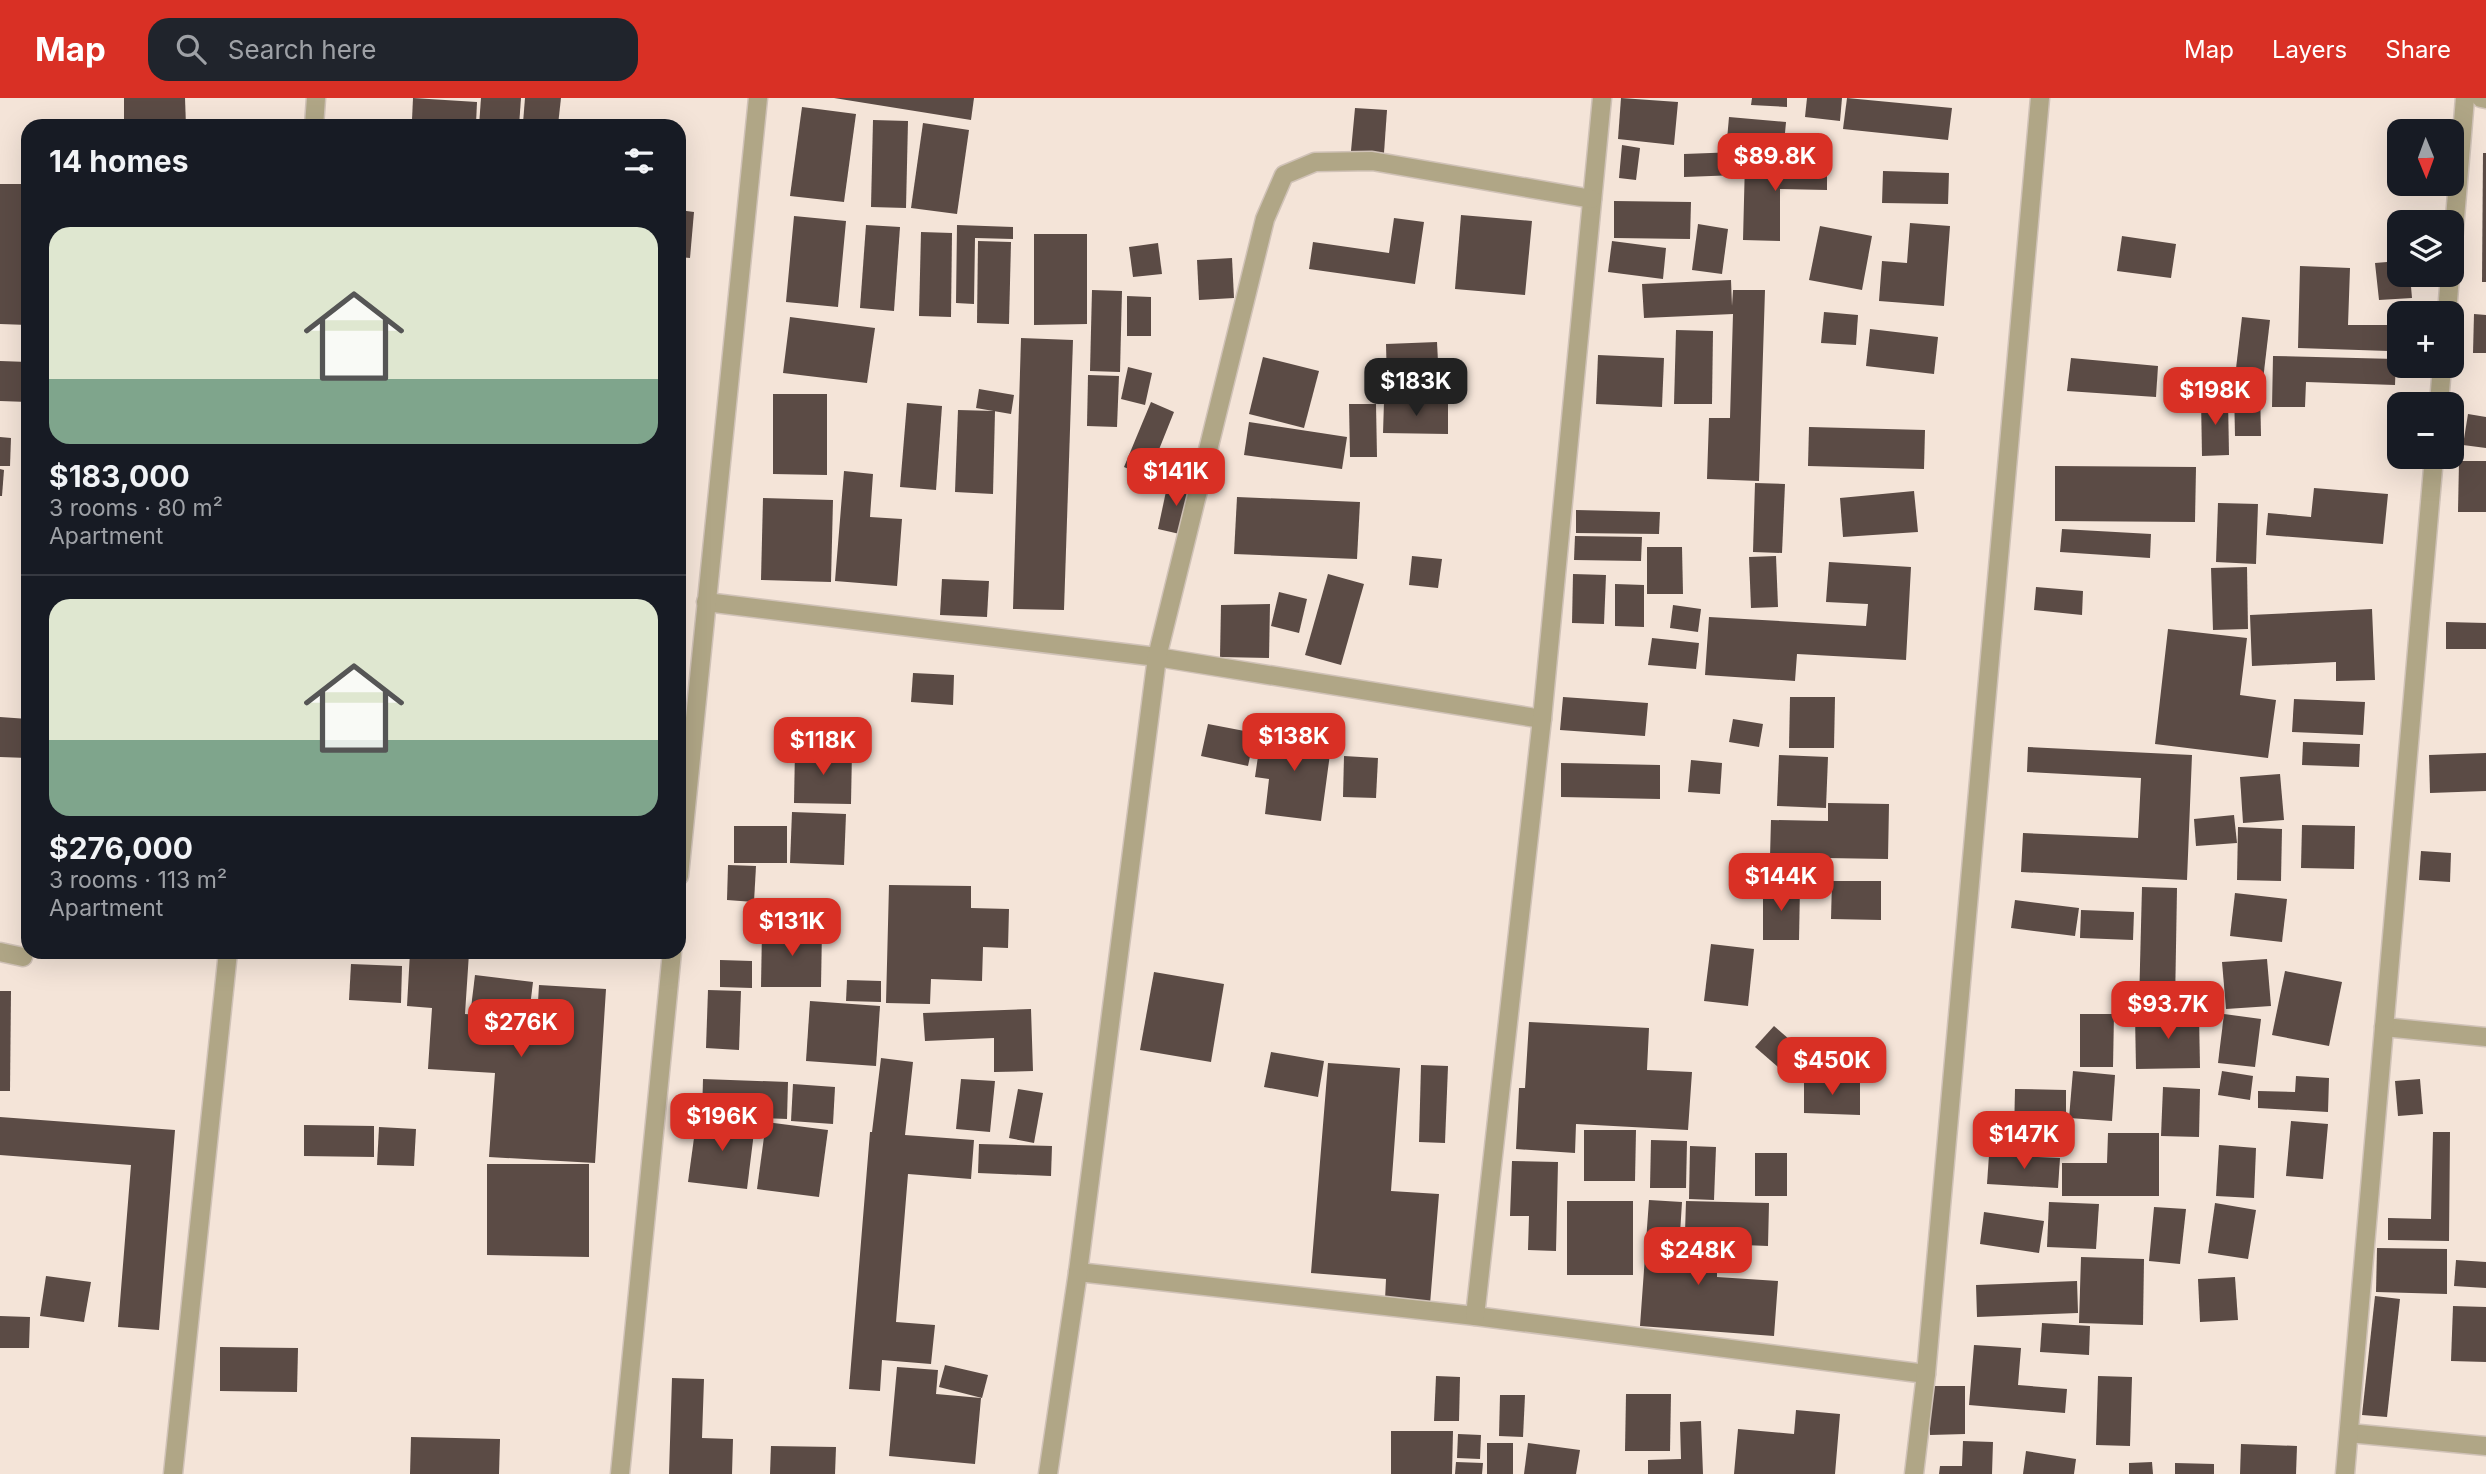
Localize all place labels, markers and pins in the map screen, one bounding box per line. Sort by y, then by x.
pin: $89.8K [1718,134,1832,193]
pin: $183K [1367,358,1465,418]
pin: $198K [2166,368,2264,427]
pin: $141K [1127,448,1225,508]
pin: $138K [1245,714,1343,773]
pin: $118K [774,718,872,777]
pin: $144K [1732,854,1830,913]
pin: $131K [743,898,841,958]
pin: $93.7K [2111,982,2225,1041]
pin: $276K [472,1000,570,1059]
pin: $450K [1783,1038,1881,1097]
pin: $196K [673,1094,771,1153]
pin: $147K [1975,1112,2073,1171]
pin: $248K [1649,1228,1747,1287]

